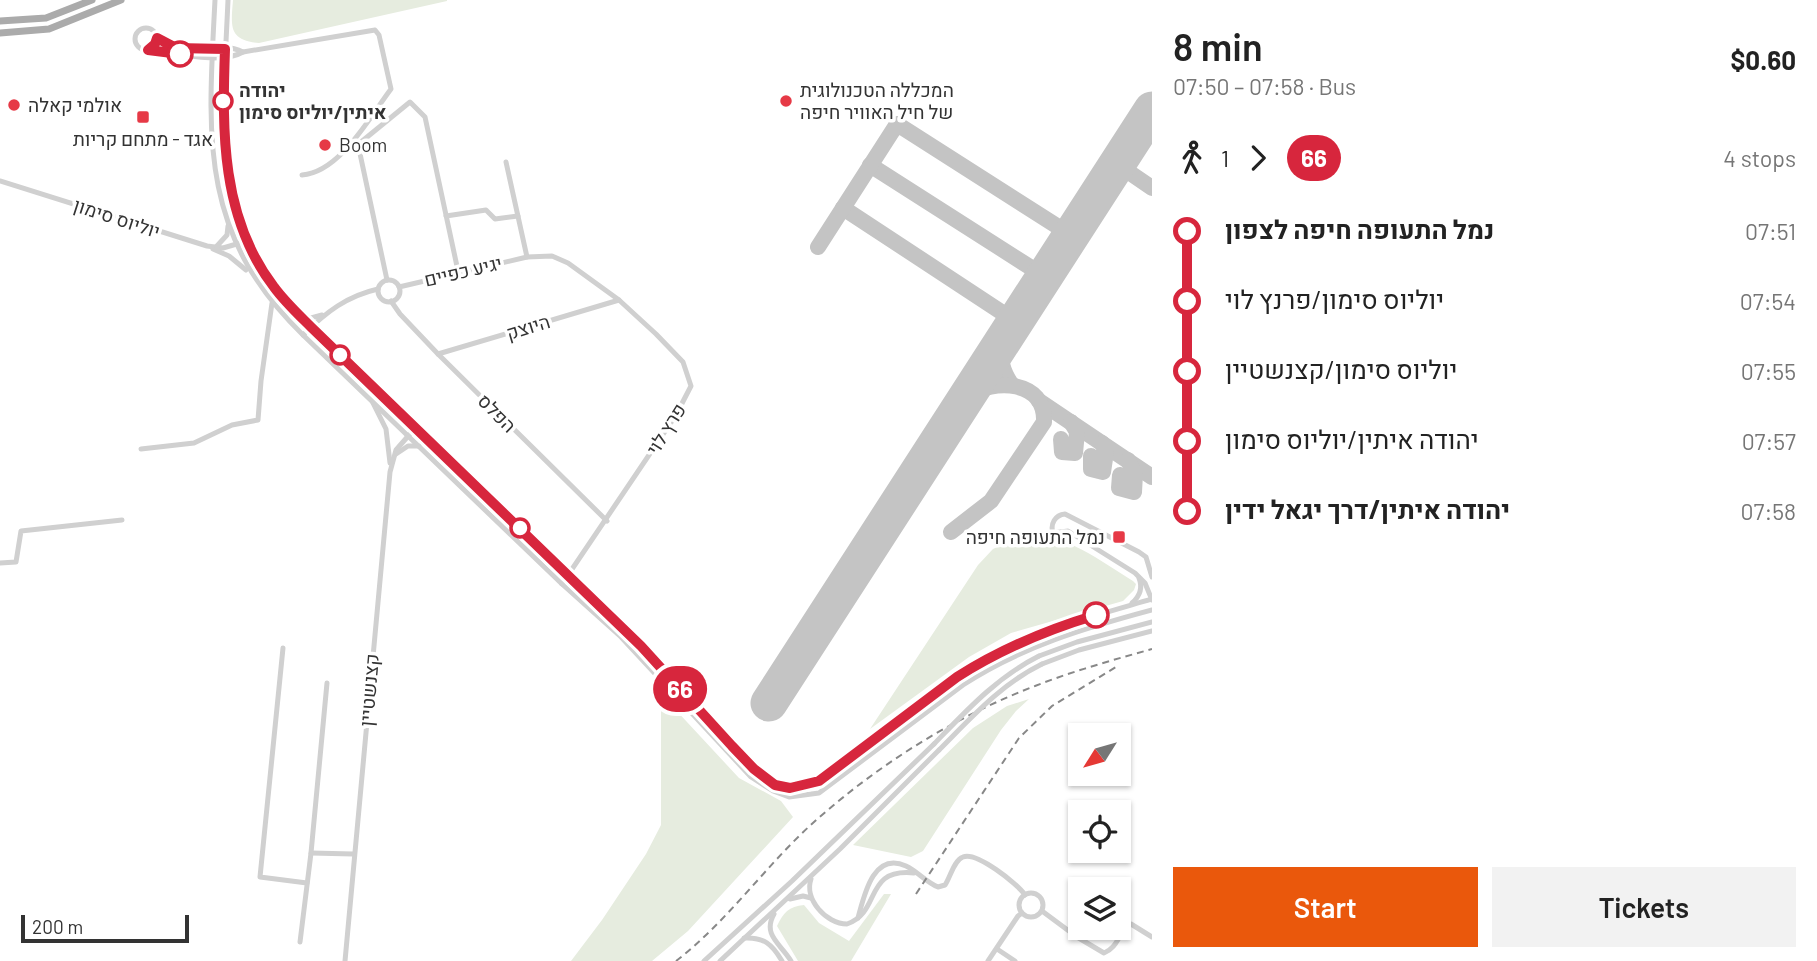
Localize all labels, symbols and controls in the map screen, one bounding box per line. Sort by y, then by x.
text: 8 min [1173,23,1263,69]
unlabelled marker [167,41,193,67]
text: $0.60 [1731,44,1796,75]
text: 07:50 – 07:58 · Bus [1173,72,1356,100]
place label: יהודה איתין/יוליוס סימון [239,78,387,123]
place label: המכללה הטכנולוגית של חיל האוויר חיפה [800,78,954,123]
marker: יהודה איתין/יוליוס סימון [213,91,233,111]
place label: אולמי קאלה [28,93,122,116]
marker: המכללה הטכנולוגית של חיל האוויר חיפה [778,93,794,109]
marker: אולמי קאלה [6,97,22,113]
marker: אגד - מתחם קריות [135,109,151,125]
place label: אגד - מתחם קריות [73,127,213,150]
place label: Boom [339,133,387,156]
marker: Boom [317,137,333,153]
icon: walk [1173,139,1211,177]
icon: forward [1239,139,1277,177]
text: 66 [1301,143,1327,172]
text: 1 [1221,144,1229,172]
text: 4 stops [1723,144,1796,172]
street label: יוליוס סימון [71,193,163,242]
text: נמל התעופה חיפה לצפון [1225,213,1494,244]
text: 07:51 [1745,217,1796,245]
street label: יגיע כפיים [422,250,504,291]
text: יוליוס סימון/פרנץ לוי [1225,283,1444,314]
text: 07:54 [1740,287,1796,315]
street label: היוצק [503,309,553,344]
unlabelled marker [330,345,350,365]
text: יוליוס סימון/קצנשטיין [1225,353,1457,384]
text: 07:55 [1741,357,1796,385]
street label: הפלס [473,389,521,437]
street label: פרץ לוי [641,399,690,459]
text: יהודה איתין/יוליוס סימון [1225,423,1479,454]
text: 07:57 [1742,427,1796,455]
text: יהודה איתין/דרך יגאל ידין [1225,493,1510,524]
text: 07:58 [1741,497,1796,525]
unlabelled marker [510,518,530,538]
place label: נמל התעופה חיפה [966,525,1105,548]
marker: נמל התעופה חיפה [1111,529,1127,545]
unlabelled marker [1083,602,1109,628]
street label: קצנשטיין [354,653,383,727]
line badge: 66 [648,666,712,712]
text: 66 [667,674,693,703]
north arrow [1068,723,1130,786]
map controls [1068,723,1131,940]
button: locate [1068,800,1131,863]
button: Start [1173,867,1478,947]
button: Tickets [1492,867,1796,947]
button: layers [1068,877,1131,940]
scale bar [21,912,189,944]
text: 200 m [32,915,83,938]

